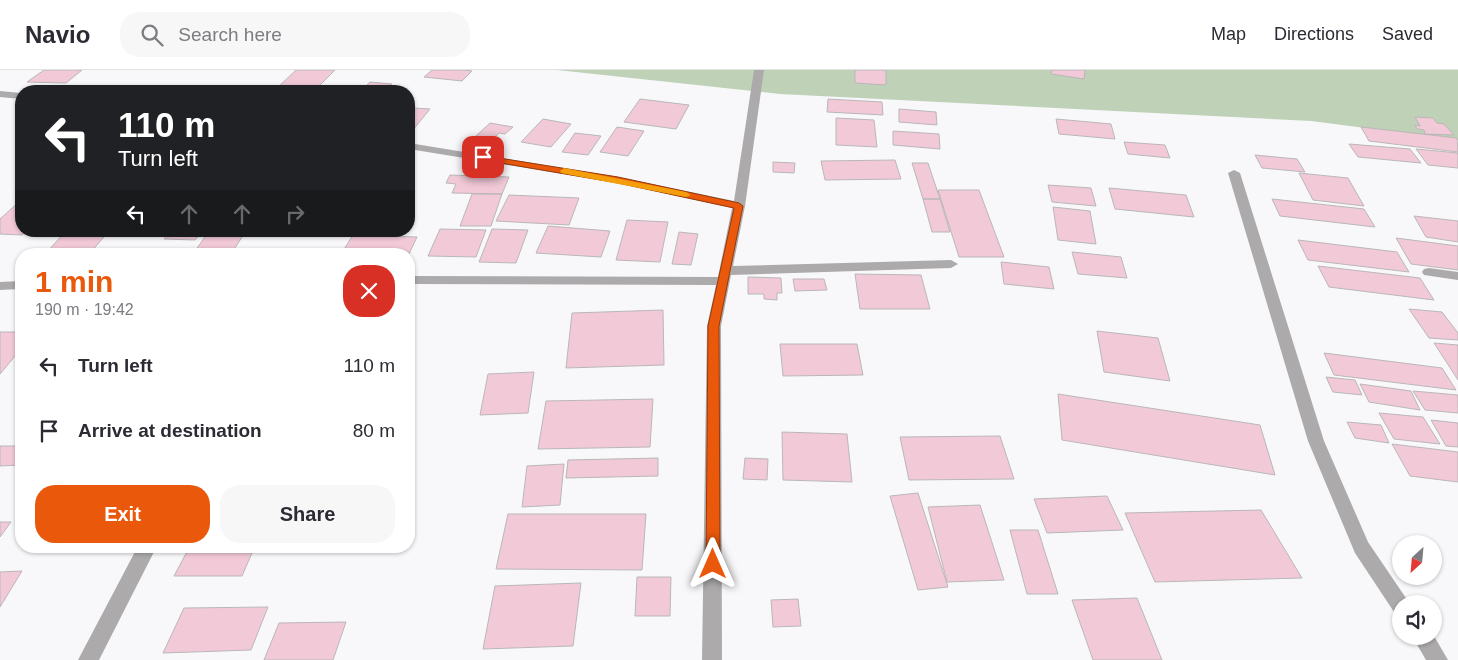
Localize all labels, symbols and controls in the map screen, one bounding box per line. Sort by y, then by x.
search box [120,12,470,57]
text: Navio [25,21,90,48]
icon: search [138,21,166,49]
text: Search here [178,24,282,45]
text: Map [1211,24,1246,44]
text: Directions [1274,24,1354,44]
text: Saved [1382,24,1433,44]
icon: left [35,105,100,170]
text: 110 m [118,105,215,144]
pin [462,136,504,178]
icon: arrive [469,143,497,171]
text: Turn left [118,146,198,171]
icon: left [122,200,150,228]
icon: ahead [175,200,203,228]
icon: ahead [228,200,256,228]
icon: right [281,200,309,228]
text: 1 min [35,265,113,298]
button: close [343,265,395,317]
text: 190 m · 19:42 [35,301,134,318]
icon: left [35,352,63,380]
text: Turn left [78,355,153,376]
text: 110 m [344,355,395,376]
icon: arrive [35,417,63,445]
text: Arrive at destination [78,420,262,441]
text: 80 m [353,420,395,441]
button: Exit [35,485,210,543]
button: Share [220,485,395,543]
north arrow [1392,535,1442,585]
map controls [1392,535,1442,645]
position arrow [686,537,738,589]
button: sound [1392,595,1442,645]

